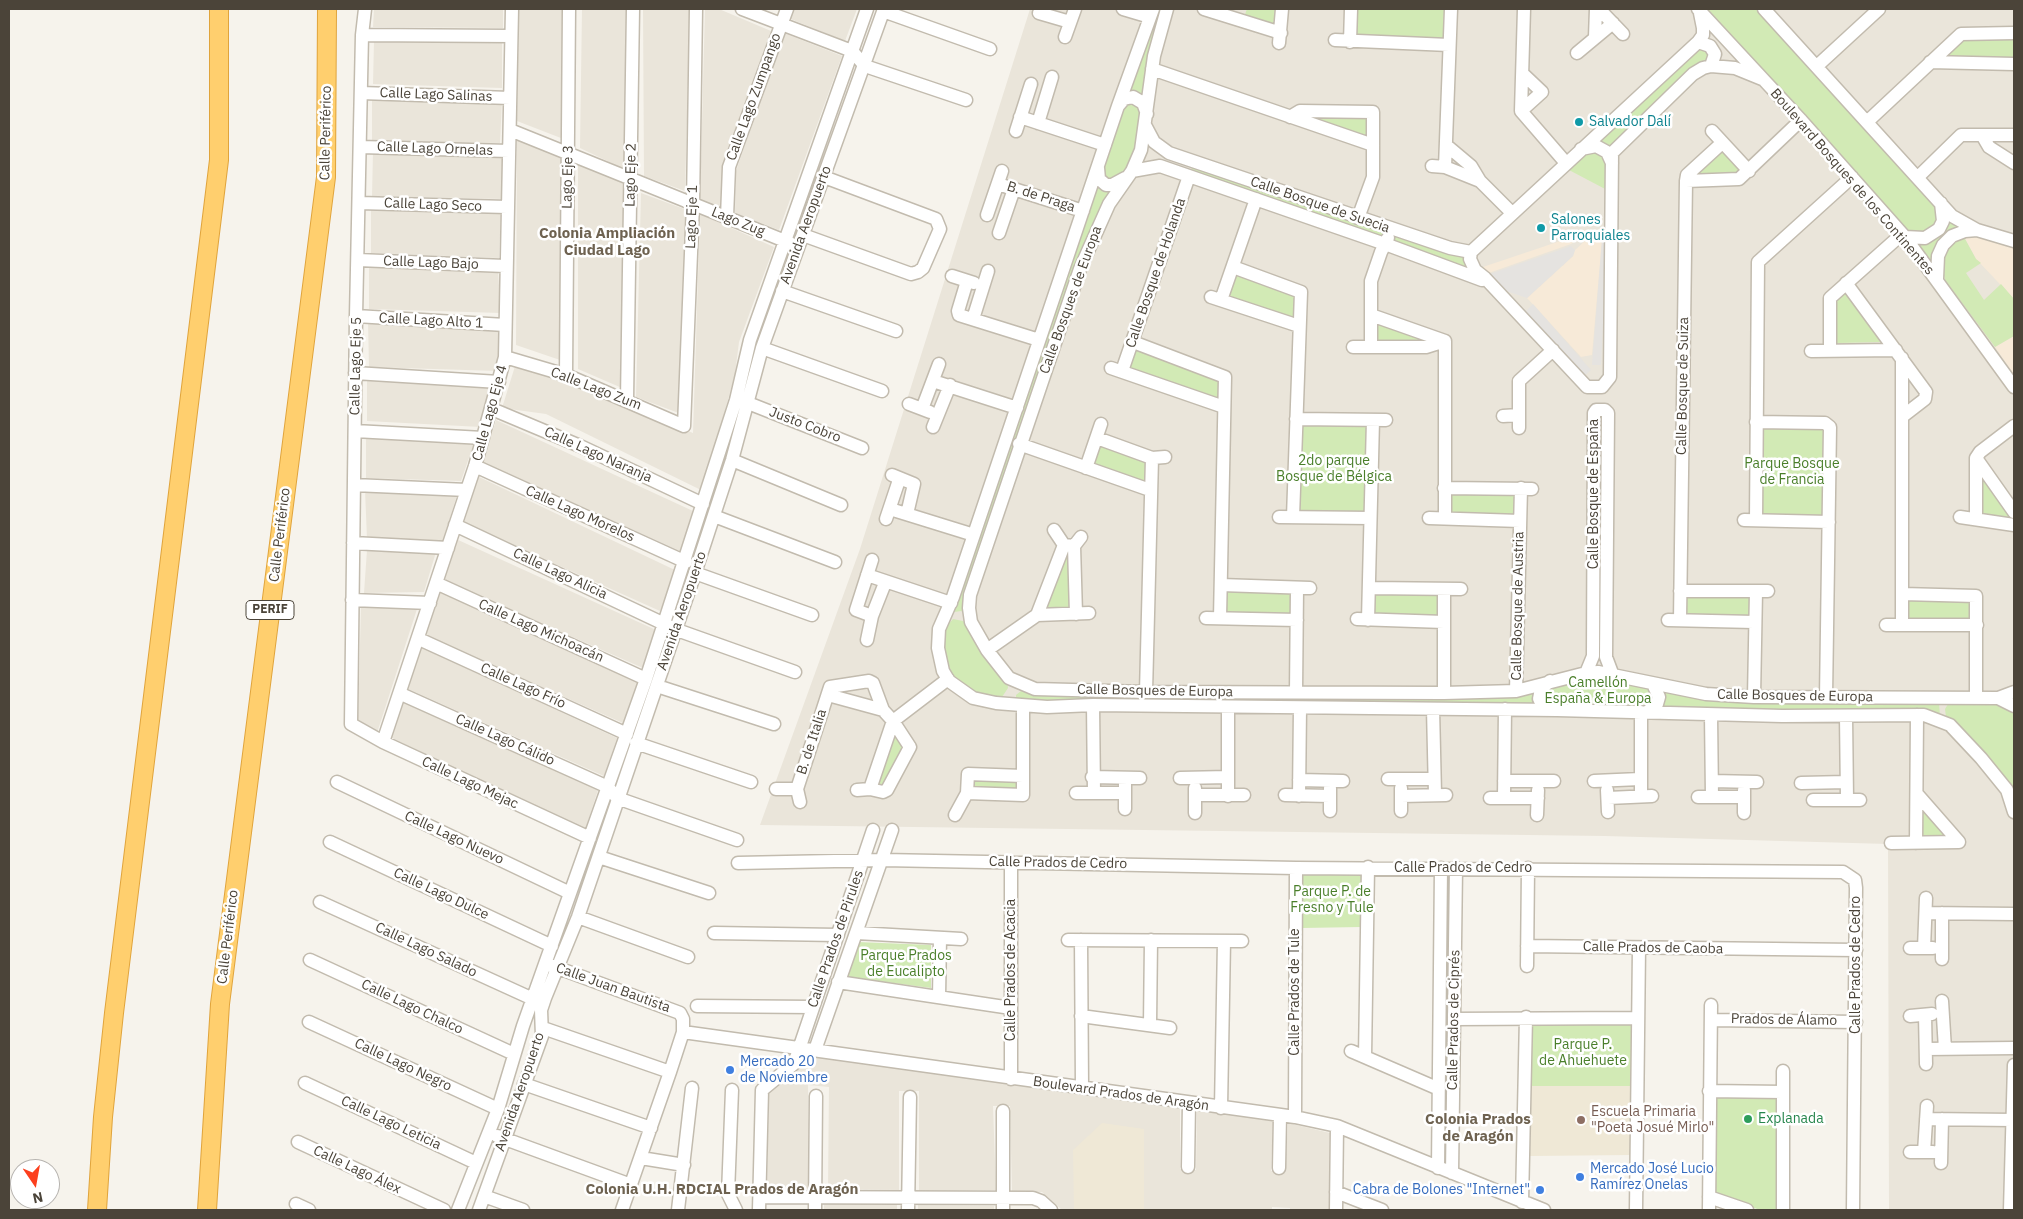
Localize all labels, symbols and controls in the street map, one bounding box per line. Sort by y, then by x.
street label: Calle Lago Zumpango [723,31,785,163]
street label: Calle Periférico [317,85,335,181]
street label: Calle Lago Salinas [379,85,493,105]
street label: Boulevard Bosques de los Continentes [1766,85,1938,279]
place label: Salvador Dalí [1589,114,1671,130]
marker: Salvador Dalí [1573,116,1585,128]
street label: Calle Lago Ornelas [377,139,493,159]
street label: Lago Eje 2 [622,143,640,207]
street label: Lago Eje 3 [559,145,577,209]
street label: Avenida Aeropuerto [777,164,835,286]
street label: Calle Bosque de Suecia [1248,173,1392,237]
street label: B. de Praga [1005,178,1077,216]
street label: Lago Eje 1 [682,185,702,249]
street label: Calle Lago Seco [384,195,482,215]
street label: Calle Bosque de Holanda [1122,196,1190,350]
street label: Lago Zug [709,204,767,240]
place label: Salones Parroquiales [1551,212,1630,244]
marker: Salones Parroquiales [1535,222,1547,234]
street label: Calle Bosques de Europa [1036,224,1106,376]
district label: Colonia Ampliación Ciudad Lago [539,225,675,260]
street label: Calle Lago Bajo [383,253,479,273]
street label: Calle Lago Alto 1 [378,310,484,332]
street label: Calle Lago Eje 5 [347,317,365,415]
street label: Calle Bosque de Suiza [1673,317,1693,455]
street label: Calle Lago Eje 4 [469,363,511,463]
street label: Calle Lago Zum [548,364,644,414]
street label: Justo Cobro [767,404,843,446]
street label: Calle Bosque de España [1586,419,1602,569]
street label: Calle Lago Naranja [541,424,655,486]
park label: 2do parque Bosque de Bélgica [1276,453,1392,486]
park label: Parque Bosque de Francia [1744,456,1840,488]
street label: Calle Lago Morelos [523,482,637,546]
street label: Calle Periférico [266,487,294,583]
street label: Calle Bosque de Austria [1508,531,1528,681]
street label: Calle Lago Alicia [510,545,610,603]
street label: Avenida Aeropuerto [654,549,710,673]
street label: Calle Lago Michoacán [476,596,606,666]
road number: PERIF [246,600,294,620]
street label: Calle Lago Frío [478,660,568,712]
park label: Camellón España & Europa [1545,675,1651,708]
street label: Calle Bosques de Europa [1077,681,1233,701]
street label: Calle Bosques de Europa [1717,686,1873,706]
street label: B. de Italia [794,707,830,777]
street label: Calle Lago Cálido [453,711,557,769]
street label: Calle Lago Mejac [419,753,521,813]
street label: Calle Lago Nuevo [402,808,506,868]
street label: Calle Prados de Cedro [989,853,1127,873]
street label: Calle Prados de Cedro [1394,860,1532,876]
street label: Calle Lago Dulce [391,865,491,923]
street label: Calle Prados de Pirules [805,868,867,1010]
park label: Parque P. de Fresno y Tule [1290,884,1374,916]
street label: Calle Periférico [214,889,242,985]
street label: Calle Prados de Cedro [1848,896,1864,1034]
street label: Calle Prados de Acacia [1003,899,1019,1041]
street label: Calle Lago Salado [372,919,480,981]
street label: Calle Prados de Tule [1287,928,1303,1056]
street label: Calle Prados de Caoba [1583,938,1723,958]
park label: Parque Prados de Eucalipto [860,948,952,980]
street label: Calle Prados de Ciprés [1444,950,1464,1090]
street label: Calle Juan Bautista [553,959,673,1017]
street label: Calle Lago Chalco [358,976,466,1038]
street label: Prados de Álamo [1731,1011,1837,1029]
street label: Avenida Aeropuerto [492,1030,548,1154]
street label: Calle Lago Negro [352,1035,454,1095]
park label: Parque P. de Ahuehuete [1539,1037,1627,1070]
place label: Mercado 20 de Noviembre [740,1054,828,1086]
marker: Mercado 20 de Noviembre [724,1064,736,1076]
street label: Boulevard Prados de Aragón [1032,1073,1210,1115]
street label: Calle Lago Leticia [338,1092,444,1154]
place label: Escuela Primaria "Poeta Josué Mirlo" [1591,1104,1714,1136]
district label: Colonia Prados de Aragón [1425,1111,1531,1146]
place label: Explanada [1758,1111,1824,1127]
marker: Explanada [1742,1113,1754,1125]
marker: Escuela Primaria "Poeta Josué Mirlo" [1575,1114,1587,1126]
street label: Calle Lago Álex [310,1142,404,1198]
north arrow [10,1159,60,1209]
place label: Mercado José Lucio Ramírez Onelas [1590,1161,1714,1194]
marker: Mercado José Lucio Ramírez Onelas [1574,1171,1586,1183]
district label: Colonia U.H. RDCIAL Prados de Aragón [586,1181,858,1199]
place label: Cabra de Bolones "Internet" [1353,1182,1530,1198]
marker: Cabra de Bolones "Internet" [1534,1184,1546,1196]
text: N [31,1188,45,1208]

